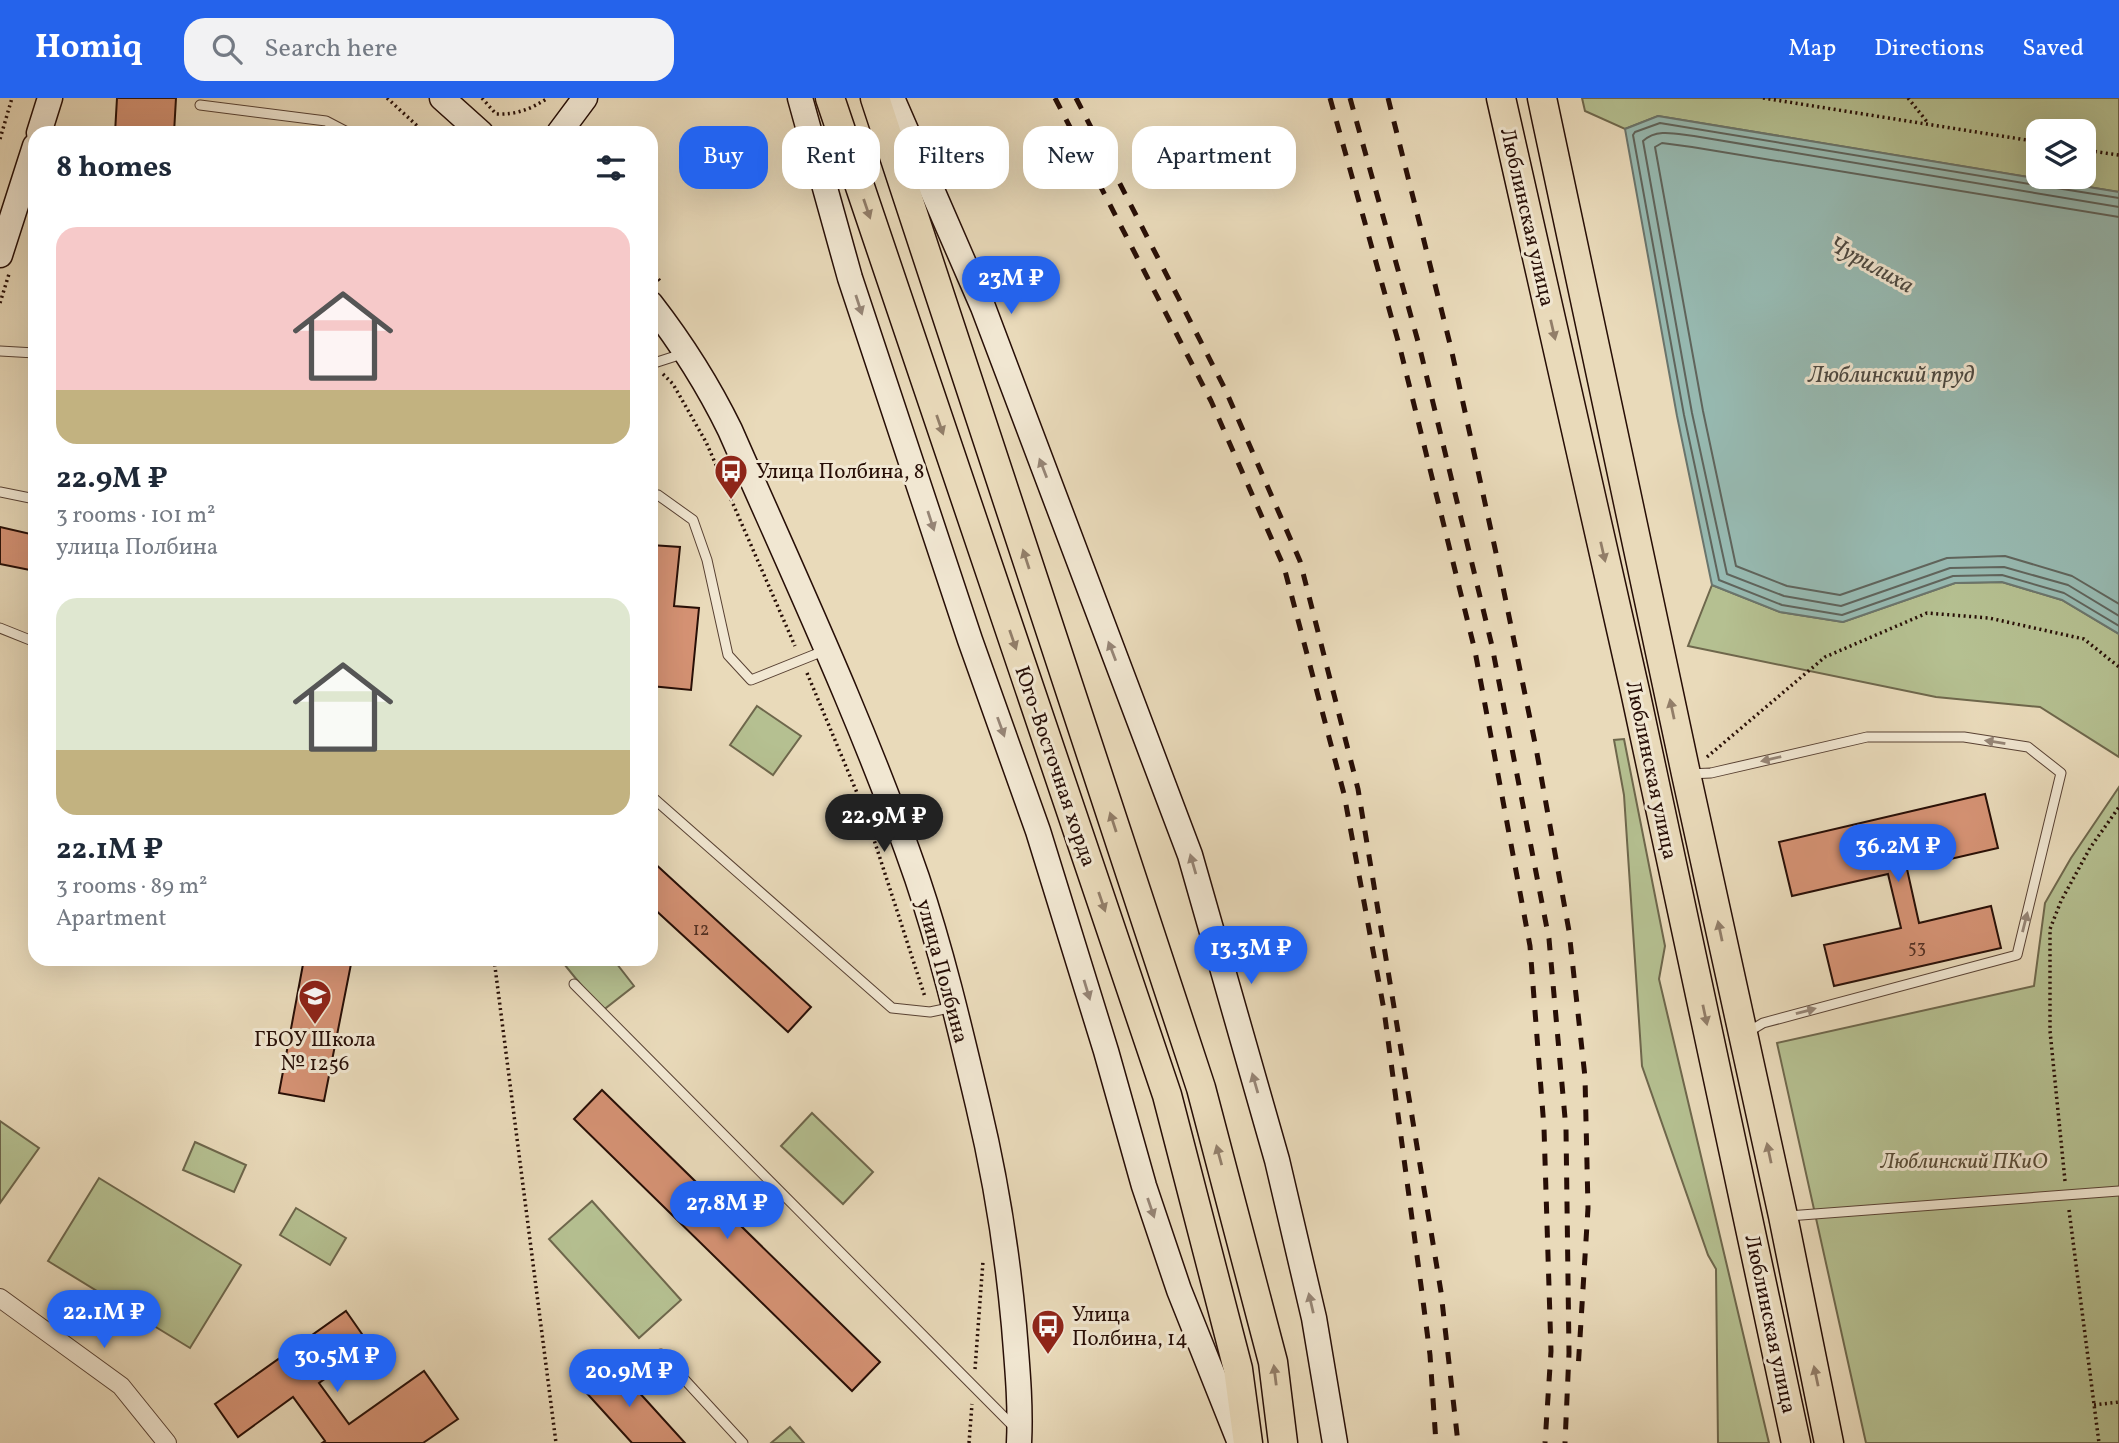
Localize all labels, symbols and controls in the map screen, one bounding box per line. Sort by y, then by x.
search box [184,18,674,81]
text: Homiq [35,26,142,72]
icon: search [208,30,246,68]
text: Search here [264,31,397,67]
text: Map [1788,32,1836,66]
text: Directions [1874,32,1984,66]
text: Saved [2022,32,2084,66]
map controls [2026,119,2096,189]
button: layers [2026,119,2096,189]
street label: Люблинская улица [1492,125,1561,309]
chip: Buy [679,126,768,189]
chip: Rent [782,126,880,189]
chip: Filters [894,126,1009,189]
chip: New [1023,126,1118,189]
chip: Apartment [1132,126,1296,189]
text: 8 homes [56,147,172,189]
icon: filters [592,149,630,187]
one-way arrow [862,199,873,220]
water label: Чурилиха [1823,229,1919,302]
pin: 23M ₽ [962,256,1060,316]
text: 23M ₽ [978,263,1044,295]
icon: home [280,273,406,399]
one-way arrow [854,295,865,316]
one-way arrow [1548,319,1559,341]
water label: Люблинский пруд [1807,360,1975,392]
one-way arrow [935,414,946,435]
bus stop icon: Улица Полбина, 8 [712,452,750,501]
text: 22.9M ₽ [56,458,168,500]
place label: Улица Полбина, 8 [756,458,924,487]
one-way arrow [1037,458,1048,479]
text: 3 rooms · 101 m² [56,500,216,532]
one-way arrow [926,511,936,532]
text: улица Полбина [56,532,218,564]
one-way arrow [1598,541,1609,563]
one-way arrow [1020,548,1031,569]
one-way arrow [1008,630,1019,651]
one-way arrow [1107,641,1118,662]
icon: home [280,644,406,770]
street label: Юго-Восточная хорда [1007,662,1103,871]
street label: Люблинская улица [1617,678,1684,862]
one-way arrow [1666,698,1677,720]
one-way arrow [996,717,1007,738]
one-way arrow [1984,736,2006,747]
one-way arrow [1760,754,1782,765]
pin: 22.9M ₽ [819,794,949,854]
text: 22.9M ₽ [841,801,927,833]
one-way arrow [1107,811,1118,832]
pin: 36.2M ₽ [1833,824,1963,884]
text: 22.1M ₽ [56,829,163,871]
text: 36.2M ₽ [1855,831,1941,863]
one-way arrow [1187,853,1197,874]
text: 3 rooms · 89 m² [56,871,208,903]
one-way arrow [1097,892,1107,913]
street label: улица Полбина [908,896,975,1047]
text: Apartment [56,903,167,935]
one-way arrow [2020,911,2031,933]
house number: 12 [693,918,709,943]
one-way arrow [1715,920,1726,942]
pin: 13.3M ₽ [1186,926,1316,986]
text: 13.3M ₽ [1210,933,1292,965]
house number: 53 [1908,936,1926,961]
school or university icon: ГБОУ Школа № 1256 [296,977,334,1026]
one-way arrow [1083,980,1093,1001]
one-way arrow [1700,1004,1711,1026]
one-way arrow [1796,1005,1818,1016]
place label: ГБОУ Школа № 1256 [254,1026,376,1079]
one-way arrow [1249,1072,1260,1094]
one-way arrow [1763,1142,1774,1164]
one-way arrow [1213,1144,1223,1165]
park label: Люблинский ПКиО [1879,1148,2048,1177]
pin: 27.8M ₽ [662,1182,792,1241]
text: 27.8M ₽ [686,1188,768,1220]
one-way arrow [1146,1198,1157,1219]
street label: Люблинская улица [1736,1232,1803,1416]
pin: 22.1M ₽ [39,1290,169,1350]
one-way arrow [1305,1292,1316,1314]
text: 22.1M ₽ [63,1297,145,1329]
place label: Улица Полбина, 14 [1072,1301,1188,1354]
bus stop icon: Улица Полбина, 14 [1029,1307,1067,1356]
pin: 30.5M ₽ [272,1334,402,1394]
text: 30.5M ₽ [294,1341,380,1373]
pin: 20.9M ₽ [564,1350,694,1409]
text: 20.9M ₽ [585,1356,673,1388]
one-way arrow [1270,1364,1281,1386]
one-way arrow [1810,1365,1821,1387]

